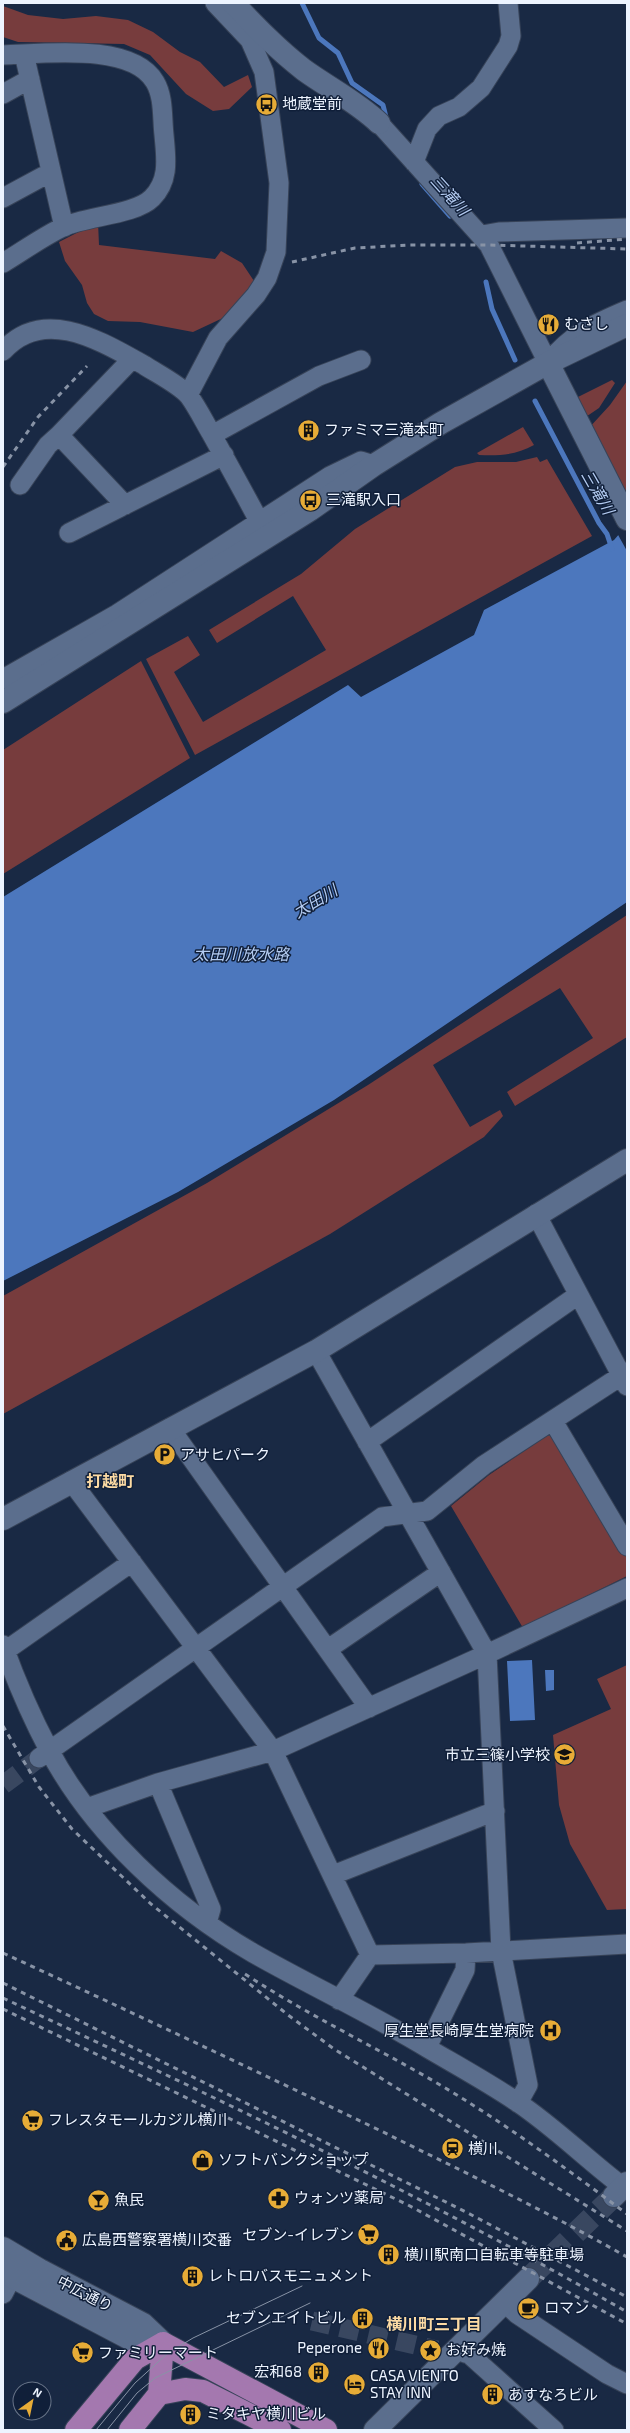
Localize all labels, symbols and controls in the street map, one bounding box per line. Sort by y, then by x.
bus stop icon: 地蔵堂前 [253,91,279,117]
place label: 地蔵堂前 [282,94,342,112]
water label: 三滝川 [427,170,475,220]
restaurant icon: むさし [535,311,561,337]
place label: むさし [564,314,609,332]
building icon: ファミマ三滝本町 [296,417,322,443]
place label: ファミマ三滝本町 [324,420,444,438]
water label: 三滝川 [578,466,620,519]
bus stop icon: 三滝駅入口 [297,487,323,513]
place label: 三滝駅入口 [326,490,401,508]
water label: 太田川 [289,879,342,921]
water label: 太田川放水路 [193,944,291,963]
parking icon: アサヒパーク [152,1442,178,1468]
place label: アサヒパーク [180,1445,270,1463]
district label: 打越町 [86,1471,134,1490]
school or university icon: 市立三篠小学校 [552,1742,578,1768]
place label: 市立三篠小学校 [445,1745,550,1763]
hospital icon: 厚生堂長崎厚生堂病院 [537,2018,563,2044]
place label: 厚生堂長崎厚生堂病院 [384,2021,534,2039]
supermarket icon: フレスタモールカジル横川 [20,2107,46,2133]
place label: フレスタモールカジル横川 [48,2110,228,2128]
station icon: 横川 [440,2136,466,2162]
place label: 横川 [468,2139,498,2157]
shop icon: ソフトバンクショップ [189,2147,215,2173]
place label: ソフトバンクショップ [218,2150,369,2168]
pharmacy icon: ウォンツ薬局 [266,2185,292,2211]
bar icon: 魚民 [86,2187,112,2213]
place label: ウォンツ薬局 [294,2188,384,2206]
place label: 魚民 [114,2190,144,2208]
supermarket icon: セブン-イレブン [356,2222,382,2248]
place label: セブン-イレブン [242,2225,354,2243]
public building icon: 広島西警察署横川交番 [53,2227,79,2253]
place label: 広島西警察署横川交番 [82,2230,232,2248]
building icon: 横川駅南口自転車等駐車場 [375,2242,401,2268]
place label: 横川駅南口自転車等駐車場 [404,2245,584,2263]
building icon: レトロバスモニュメント [180,2263,206,2289]
place label: レトロバスモニュメント [208,2266,373,2284]
street label: 中広通り [55,2271,116,2315]
cafe icon: ロマン [516,2295,542,2321]
place label: ロマン [544,2298,589,2316]
building icon: セブンエイトビル [349,2305,375,2331]
place label: セブンエイトビル [226,2308,346,2326]
district label: 横川町三丁目 [386,2314,482,2333]
restaurant icon: Peperone [365,2335,391,2361]
place icon: お好み焼 [418,2337,444,2363]
place label: Peperone [297,2338,362,2356]
supermarket icon: ファミリーマート [70,2340,96,2366]
place label: お好み焼 [446,2340,506,2358]
place label: ファミリーマート [98,2343,218,2361]
building icon: 宏和68 [305,2359,331,2385]
place label: 宏和68 [254,2362,302,2380]
place label: CASA VIENTO STAY INN [370,2366,459,2401]
hotel icon: CASA VIENTO STAY INN [342,2372,368,2398]
north arrow [12,2381,52,2421]
building icon: あすなろビル [479,2382,505,2408]
text: N [31,2385,45,2400]
place label: あすなろビル [508,2385,598,2403]
building icon: ミタキヤ横川ビル [177,2401,203,2427]
place label: ミタキヤ横川ビル [206,2404,326,2422]

